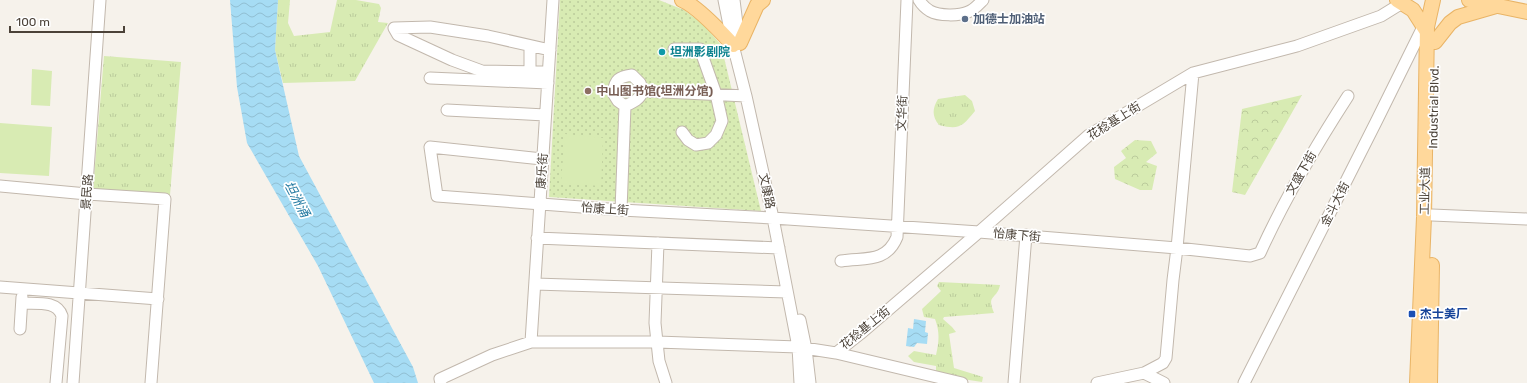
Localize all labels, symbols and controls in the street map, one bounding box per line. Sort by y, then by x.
scale bar [10,8,124,34]
place label: 加德士加油站 [973,12,1045,26]
marker: 加德士加油站 [960,14,970,24]
text: 100 m [16,15,50,29]
place label: 坦洲影剧院 [670,45,730,59]
marker: 坦洲影剧院 [657,47,667,57]
street label: Industrial Blvd. [1426,65,1442,149]
place label: 中山图书馆(坦洲分馆) [596,84,714,98]
marker: 中山图书馆(坦洲分馆) [583,86,593,96]
street label: 文华街 [894,95,910,131]
street label: 花稔基上街 [1085,99,1143,143]
street label: 文盛下街 [1283,149,1319,197]
street label: 康乐街 [534,153,550,189]
street label: 工业大道 [1418,167,1432,215]
street label: 文康路 [756,172,778,210]
street label: 景民路 [79,174,95,210]
water label: 坦洲涌 [281,178,314,221]
street label: 金斗大街 [1318,179,1352,229]
street label: 怡康上街 [581,200,629,218]
street label: 怡康下街 [992,226,1042,244]
street label: 花稔基上街 [837,304,893,352]
place label: 杰士美厂 [1420,307,1468,321]
marker: 杰士美厂 [1407,309,1417,319]

